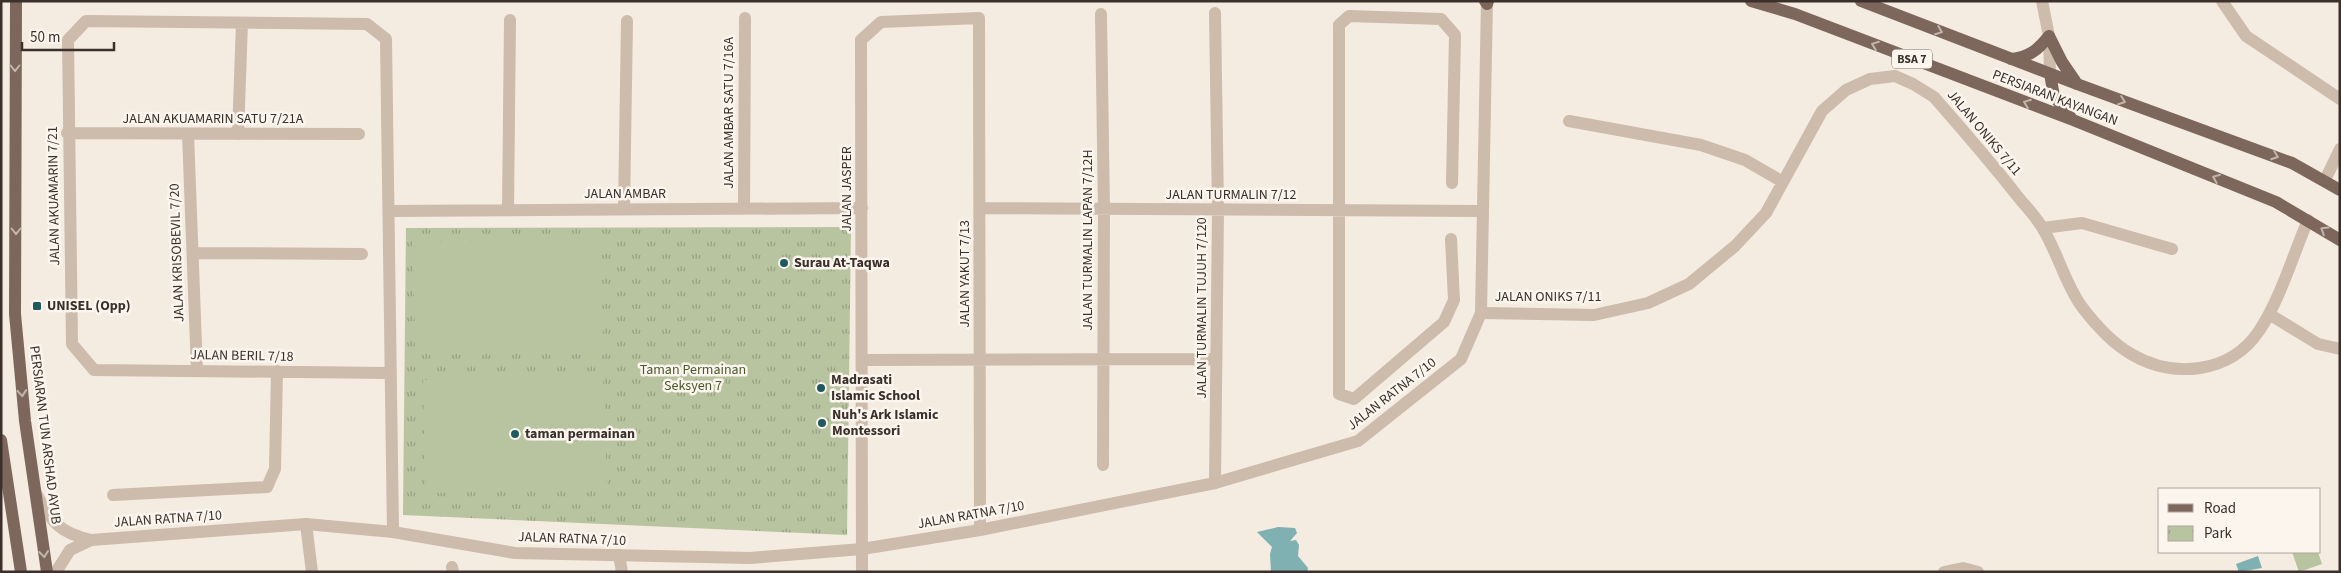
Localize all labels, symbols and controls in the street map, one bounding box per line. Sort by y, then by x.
scale bar [22,20,115,52]
one-way arrow [1934,25,1943,35]
text: 50 m [30,27,60,48]
street label: JALAN AMBAR SATU 7/16A [719,37,739,189]
one-way arrow [1871,41,1880,51]
road number: BSA 7 [1892,50,1932,68]
one-way arrow [10,64,20,72]
street label: PERSIARAN KAYANGAN [1989,65,2121,131]
street label: JALAN ONIKS 7/11 [1942,86,2026,180]
one-way arrow [2118,95,2126,105]
one-way arrow [2023,98,2032,109]
street label: JALAN AKUAMARIN SATU 7/21A [123,109,304,129]
street label: JALAN AKUAMARIN 7/21 [43,126,65,266]
street label: JALAN JASPER [837,146,857,232]
street label: JALAN TURMALIN LAPAN 7/12H [1078,149,1098,331]
one-way arrow [2270,150,2279,161]
one-way arrow [2212,173,2221,184]
street label: JALAN KRISOBEVIL 7/20 [165,183,189,323]
street label: JALAN AMBAR [584,184,666,204]
street label: JALAN TURMALIN 7/12 [1165,185,1297,205]
street label: JALAN TURMALIN TUJUH 7/120 [1192,217,1212,399]
street label: JALAN YAKUT 7/13 [955,220,975,328]
one-way arrow [11,227,21,235]
one-way arrow [2320,227,2329,237]
place label: Surau At-Taqwa [794,253,890,273]
marker: Surau At-Taqwa [778,257,790,269]
street label: JALAN ONIKS 7/11 [1495,287,1601,307]
place label: UNISEL (Opp) [47,296,131,316]
marker: UNISEL (Opp) [31,300,43,312]
street label: PERSIARAN TUN ARSHAD AYUB [24,345,66,525]
street label: JALAN BERIL 7/18 [190,345,294,367]
street label: JALAN RATNA 7/10 [1343,353,1441,435]
park label: Taman Permainan Seksyen 7 [640,360,746,396]
place label: Madrasati Islamic School [831,370,920,406]
marker: Madrasati Islamic School [815,382,827,394]
one-way arrow [16,389,27,397]
place label: Nuh's Ark Islamic Montessori [832,405,939,441]
marker: Nuh's Ark Islamic Montessori [816,417,828,429]
place label: taman permainan [525,424,635,444]
marker: taman permainan [509,428,521,440]
legend [2158,488,2321,553]
street label: JALAN RATNA 7/10 [916,496,1026,534]
text: Road [2204,498,2236,519]
street label: JALAN RATNA 7/10 [113,505,223,533]
text: Park [2204,523,2233,544]
street label: JALAN RATNA 7/10 [518,527,626,551]
one-way arrow [38,550,49,558]

